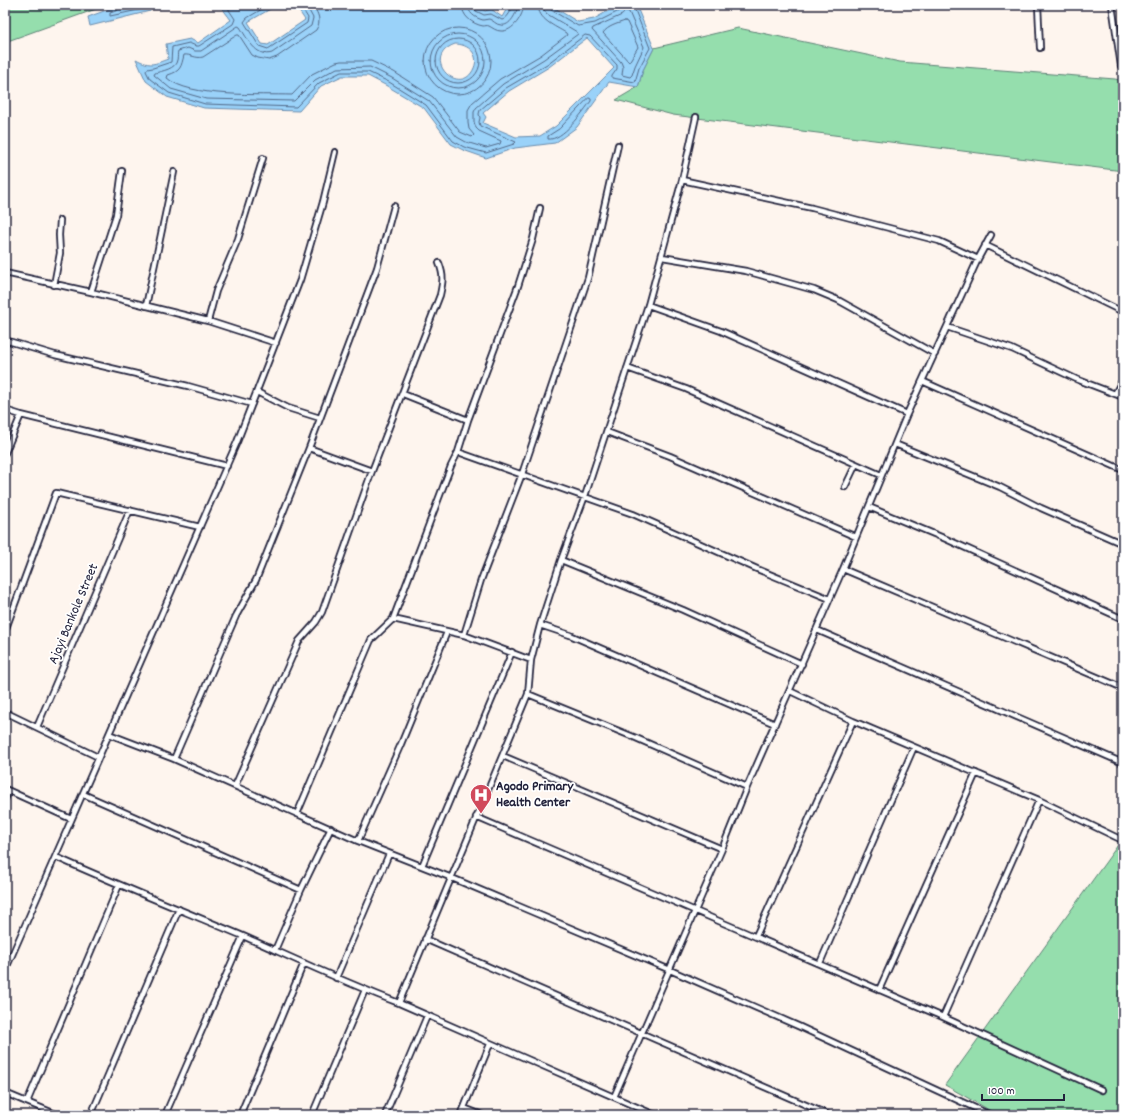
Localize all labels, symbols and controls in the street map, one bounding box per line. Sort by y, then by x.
street label: Ajayi Bankole Street [44,561,104,667]
place label: Agodo Primary Health Center [496,777,574,813]
hospital icon: Agodo Primary Health Center [468,782,494,815]
scale bar [982,1076,1064,1102]
text: 100 m [988,1083,1015,1100]

